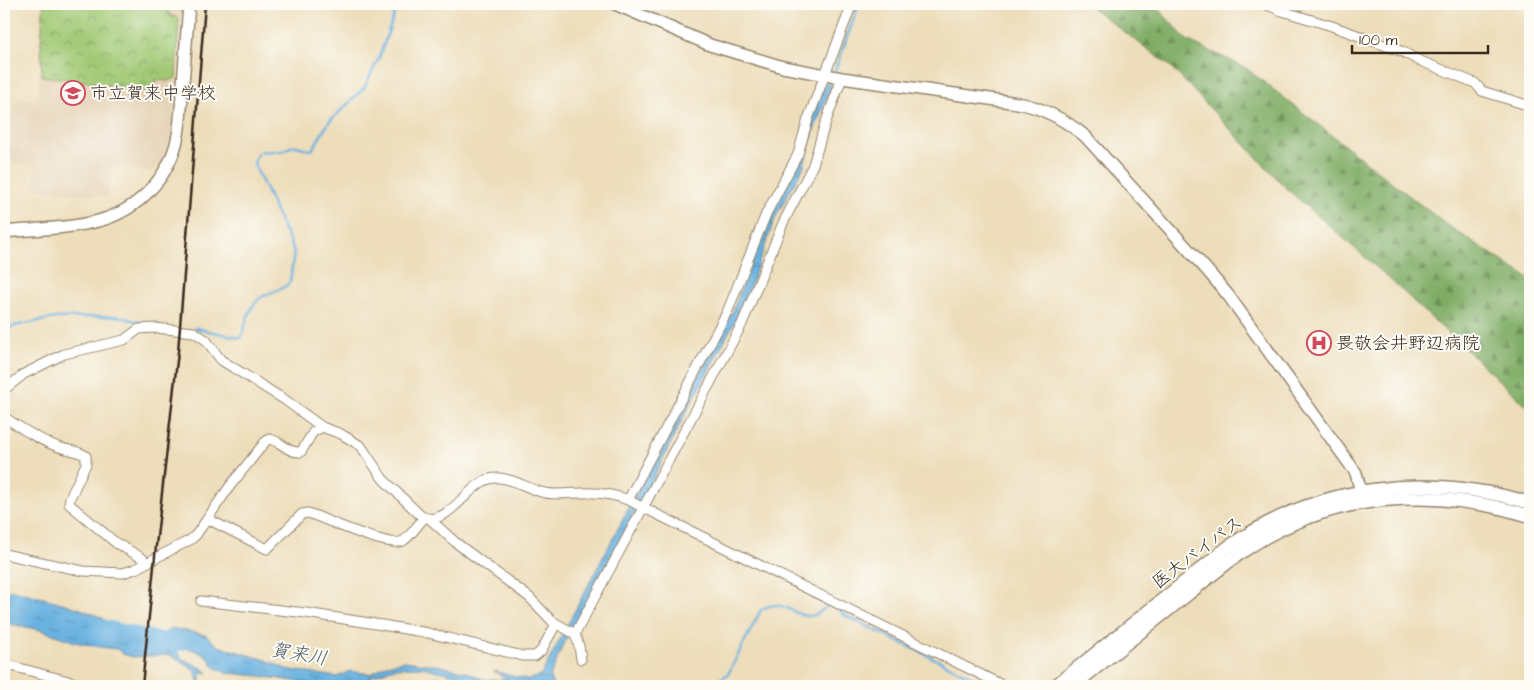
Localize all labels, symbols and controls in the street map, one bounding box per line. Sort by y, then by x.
scale bar [1352,22,1488,54]
text: 100 m [1359,30,1398,51]
school or university icon: 市立賀来中学校 [60,80,86,106]
place label: 市立賀来中学校 [90,81,216,106]
hospital icon: 畏敬会井野辺病院 [1306,330,1332,356]
place label: 畏敬会井野辺病院 [1336,331,1480,356]
street label: 医大バイパス [1147,510,1248,595]
water label: 賀来川 [268,636,329,673]

